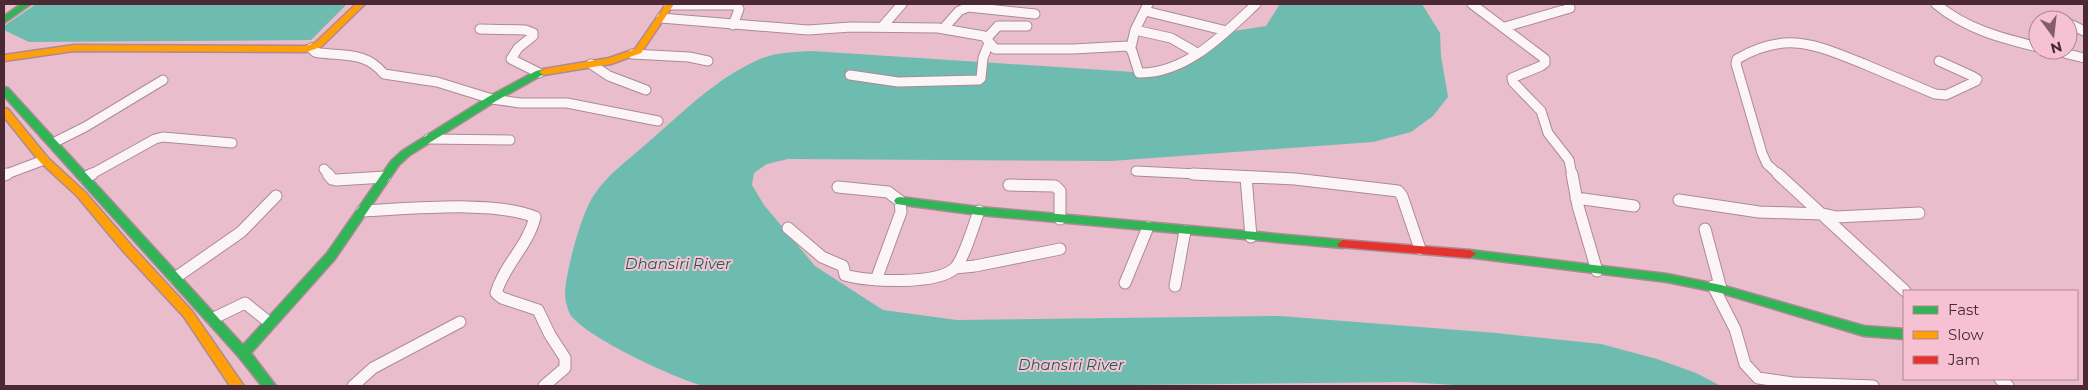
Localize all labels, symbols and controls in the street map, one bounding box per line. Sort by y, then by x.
north arrow [2028,10,2078,60]
text: N [2049,37,2064,58]
water label: Dhansiri River [625,254,732,273]
legend [1903,290,2078,380]
text: Fast [1948,300,1979,319]
text: Slow [1948,325,1984,344]
text: Jam [1947,350,1980,369]
water label: Dhansiri River [1018,355,1125,374]

